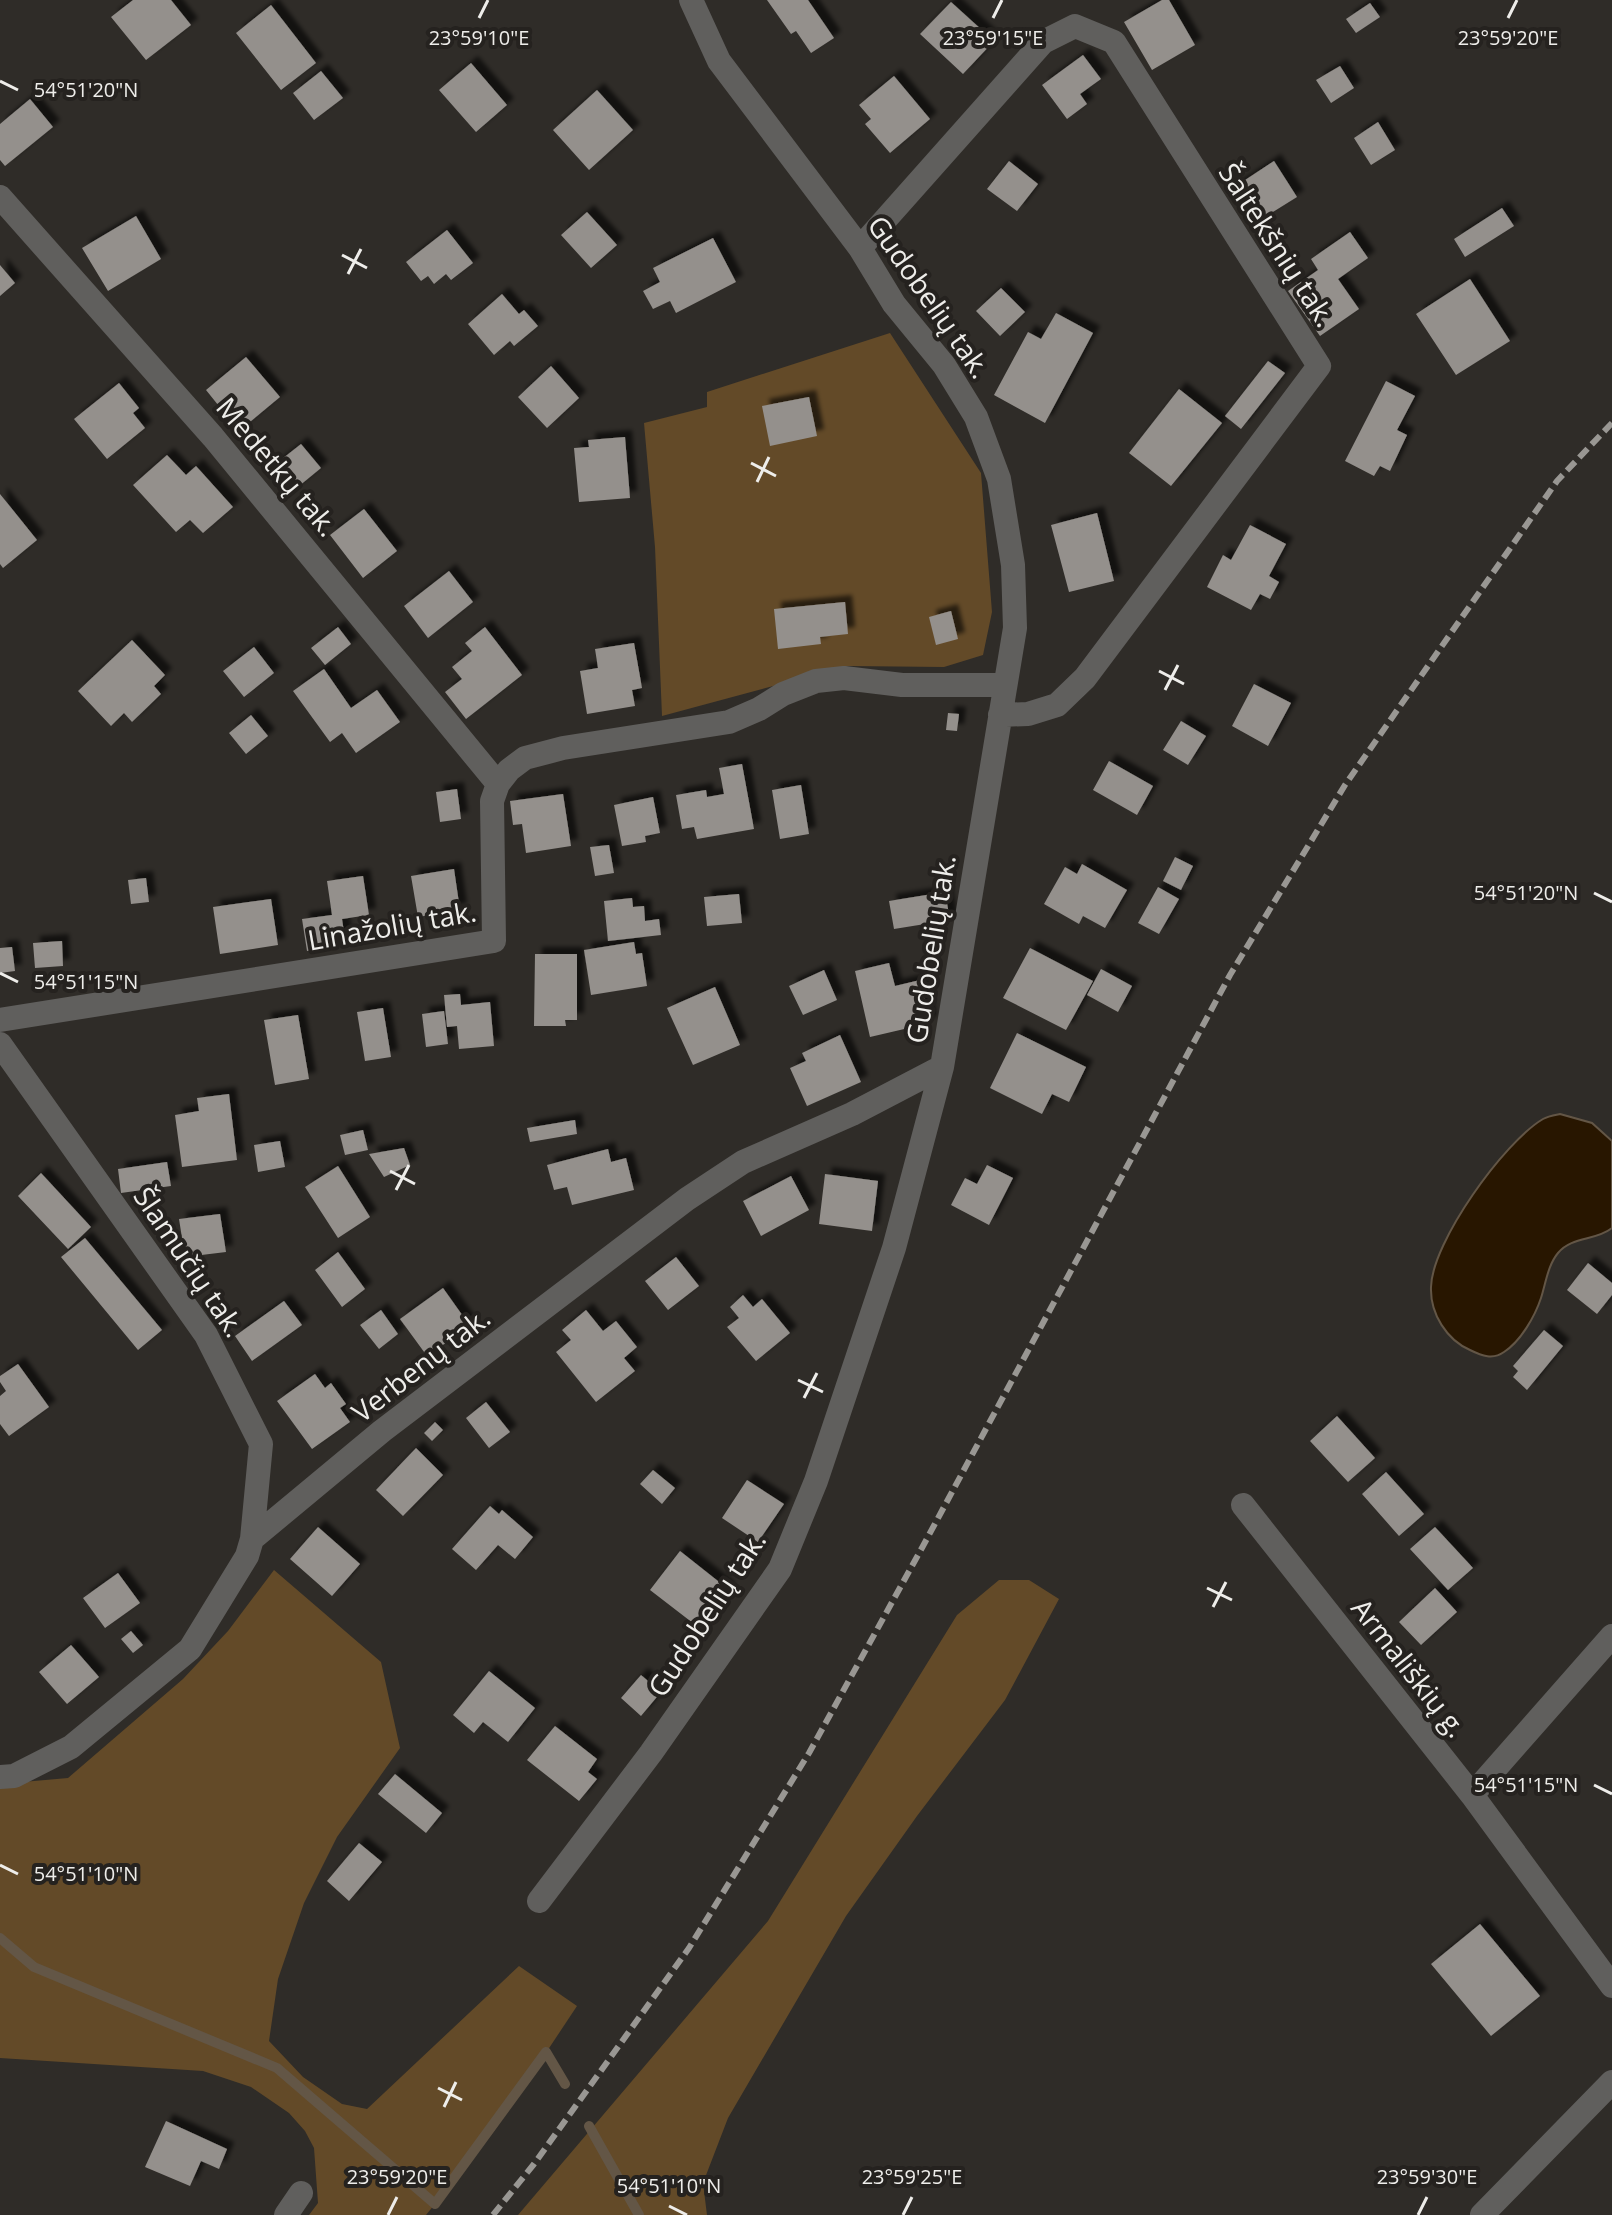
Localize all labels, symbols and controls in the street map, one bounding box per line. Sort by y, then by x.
text: 23°59'10"E [429,24,529,51]
text: 23°59'15"E [943,24,1043,51]
text: 23°59'20"E [1458,24,1558,51]
text: 54°51'20"N [34,76,138,103]
street label: Šaltekšnių tak. [1211,155,1345,334]
street label: Gudobelių tak. [860,207,1000,385]
street label: Medetkų tak. [208,389,347,544]
street label: Gudobelių tak. [896,852,964,1046]
text: 54°51'20"N [1474,879,1578,906]
street label: Linažolių tak. [305,891,479,959]
text: 54°51'15"N [34,968,138,995]
street label: Šlamučių tak. [126,1179,254,1344]
street label: Verbenų tak. [343,1298,497,1430]
street label: Gudobelių tak. [638,1523,774,1704]
street label: Armališkių g. [1343,1590,1476,1745]
text: 54°51'15"N [1474,1771,1578,1798]
text: 54°51'10"N [34,1860,138,1887]
text: 23°59'20"E [347,2163,447,2190]
text: 23°59'25"E [862,2163,962,2190]
text: 23°59'30"E [1377,2163,1477,2190]
text: 54°51'10"N [617,2172,721,2199]

